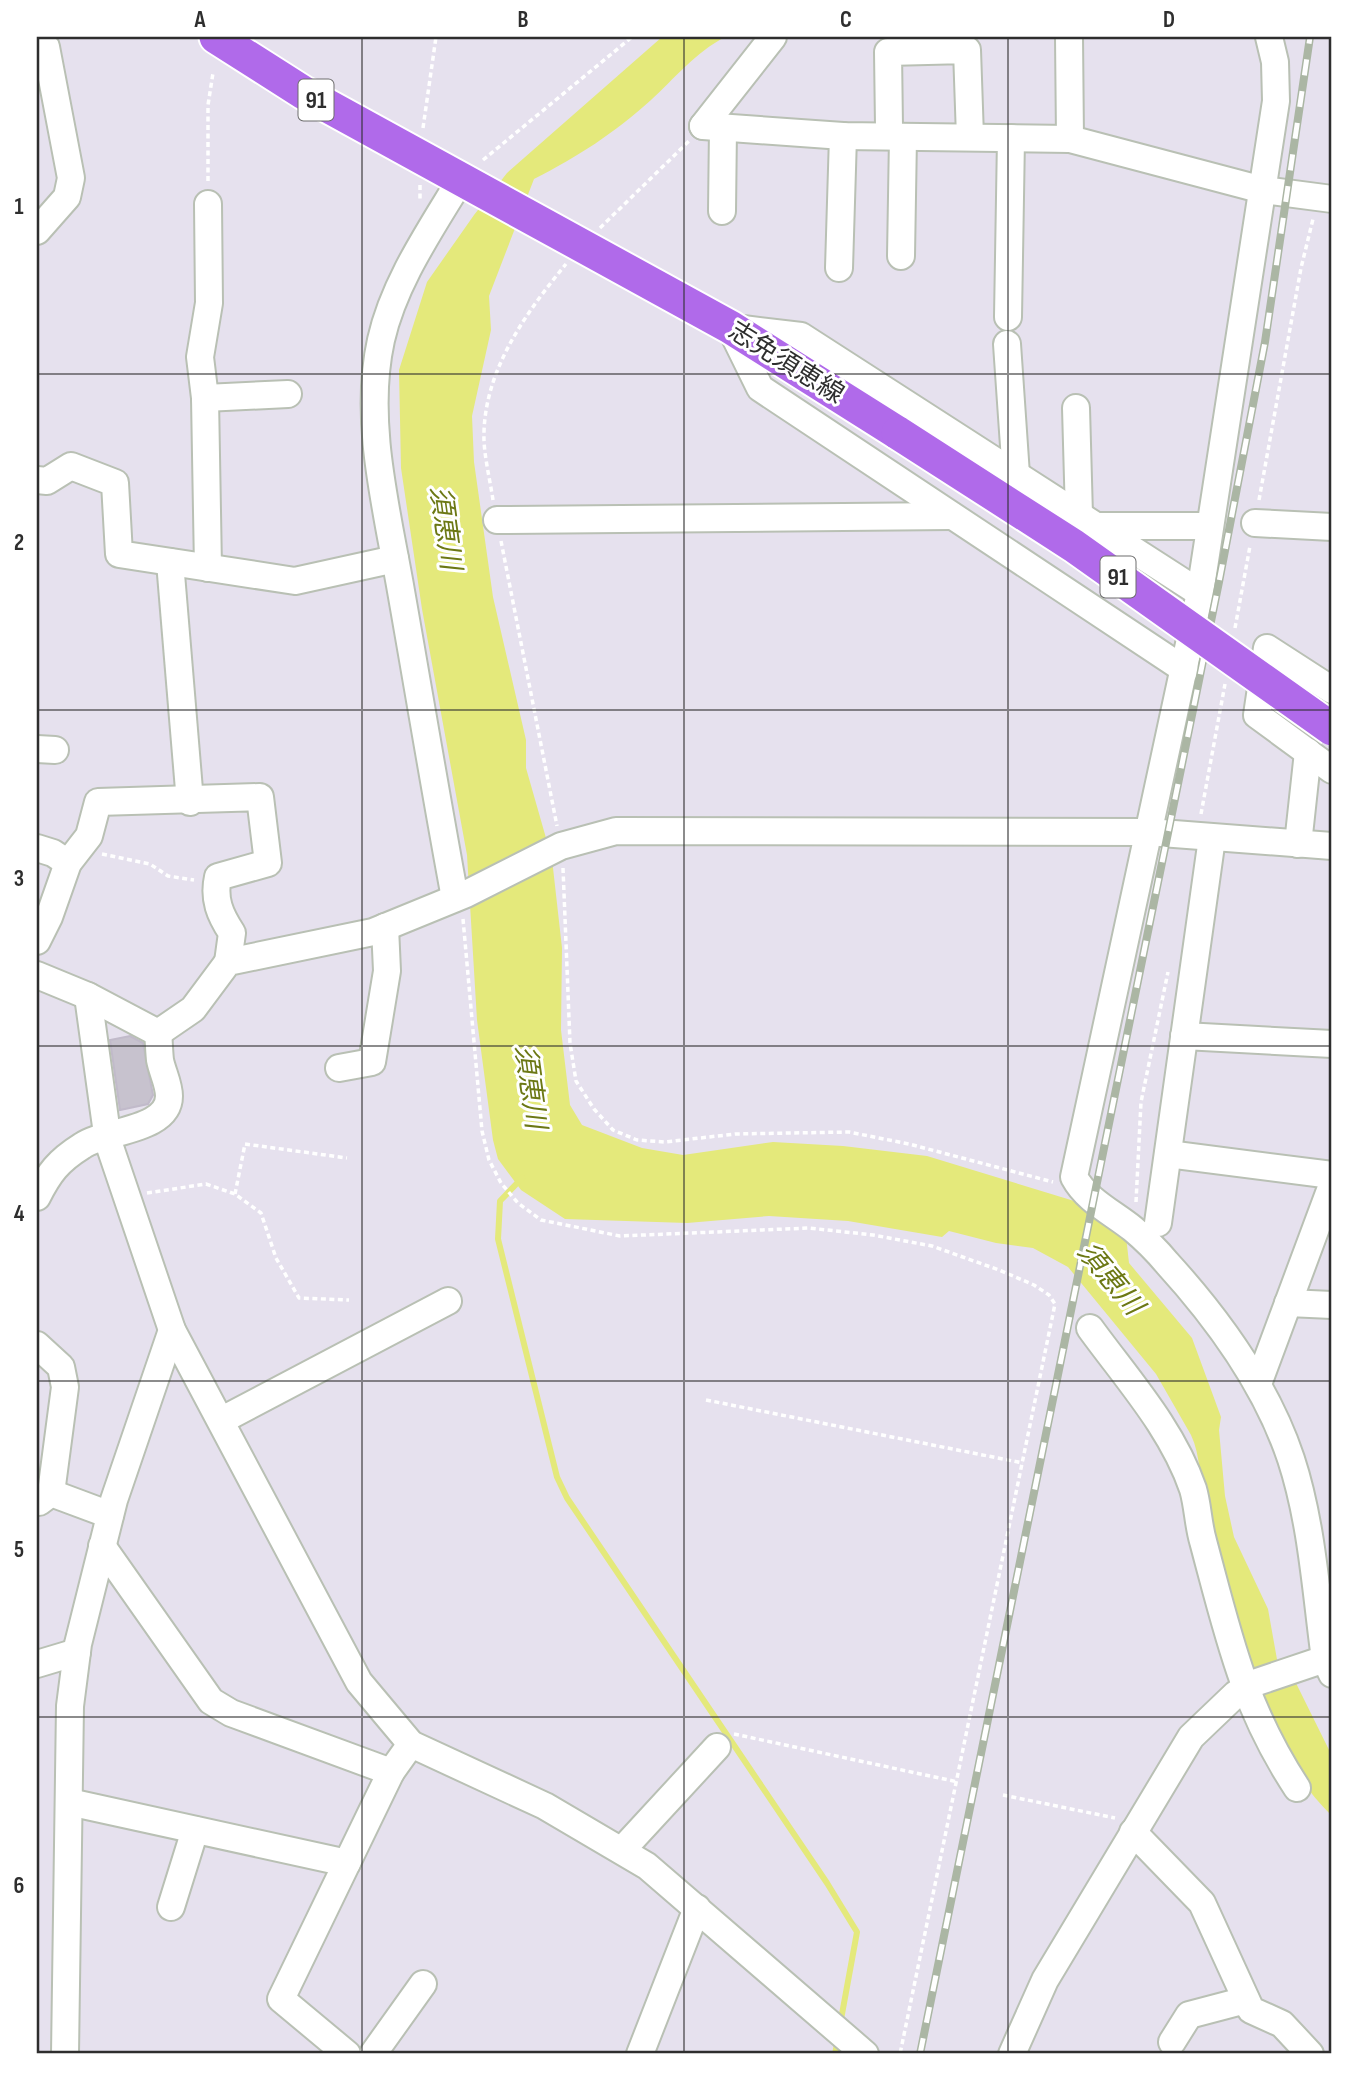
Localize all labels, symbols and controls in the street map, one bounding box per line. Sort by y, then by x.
text: A [194,6,207,34]
text: B [518,6,529,34]
text: C [840,6,852,34]
text: D [1163,6,1175,34]
road number: 91 [298,80,334,120]
text: 1 [14,193,24,221]
street label: 志免須恵線 [723,315,849,411]
water label: 須恵川 [423,484,468,575]
text: 2 [14,529,24,557]
road number: 91 [1100,556,1136,598]
text: 3 [14,865,24,893]
water label: 須恵川 [508,1043,553,1134]
text: 4 [14,1200,25,1228]
water label: 須恵川 [1070,1236,1152,1324]
text: 5 [14,1536,24,1564]
text: 6 [14,1872,24,1900]

